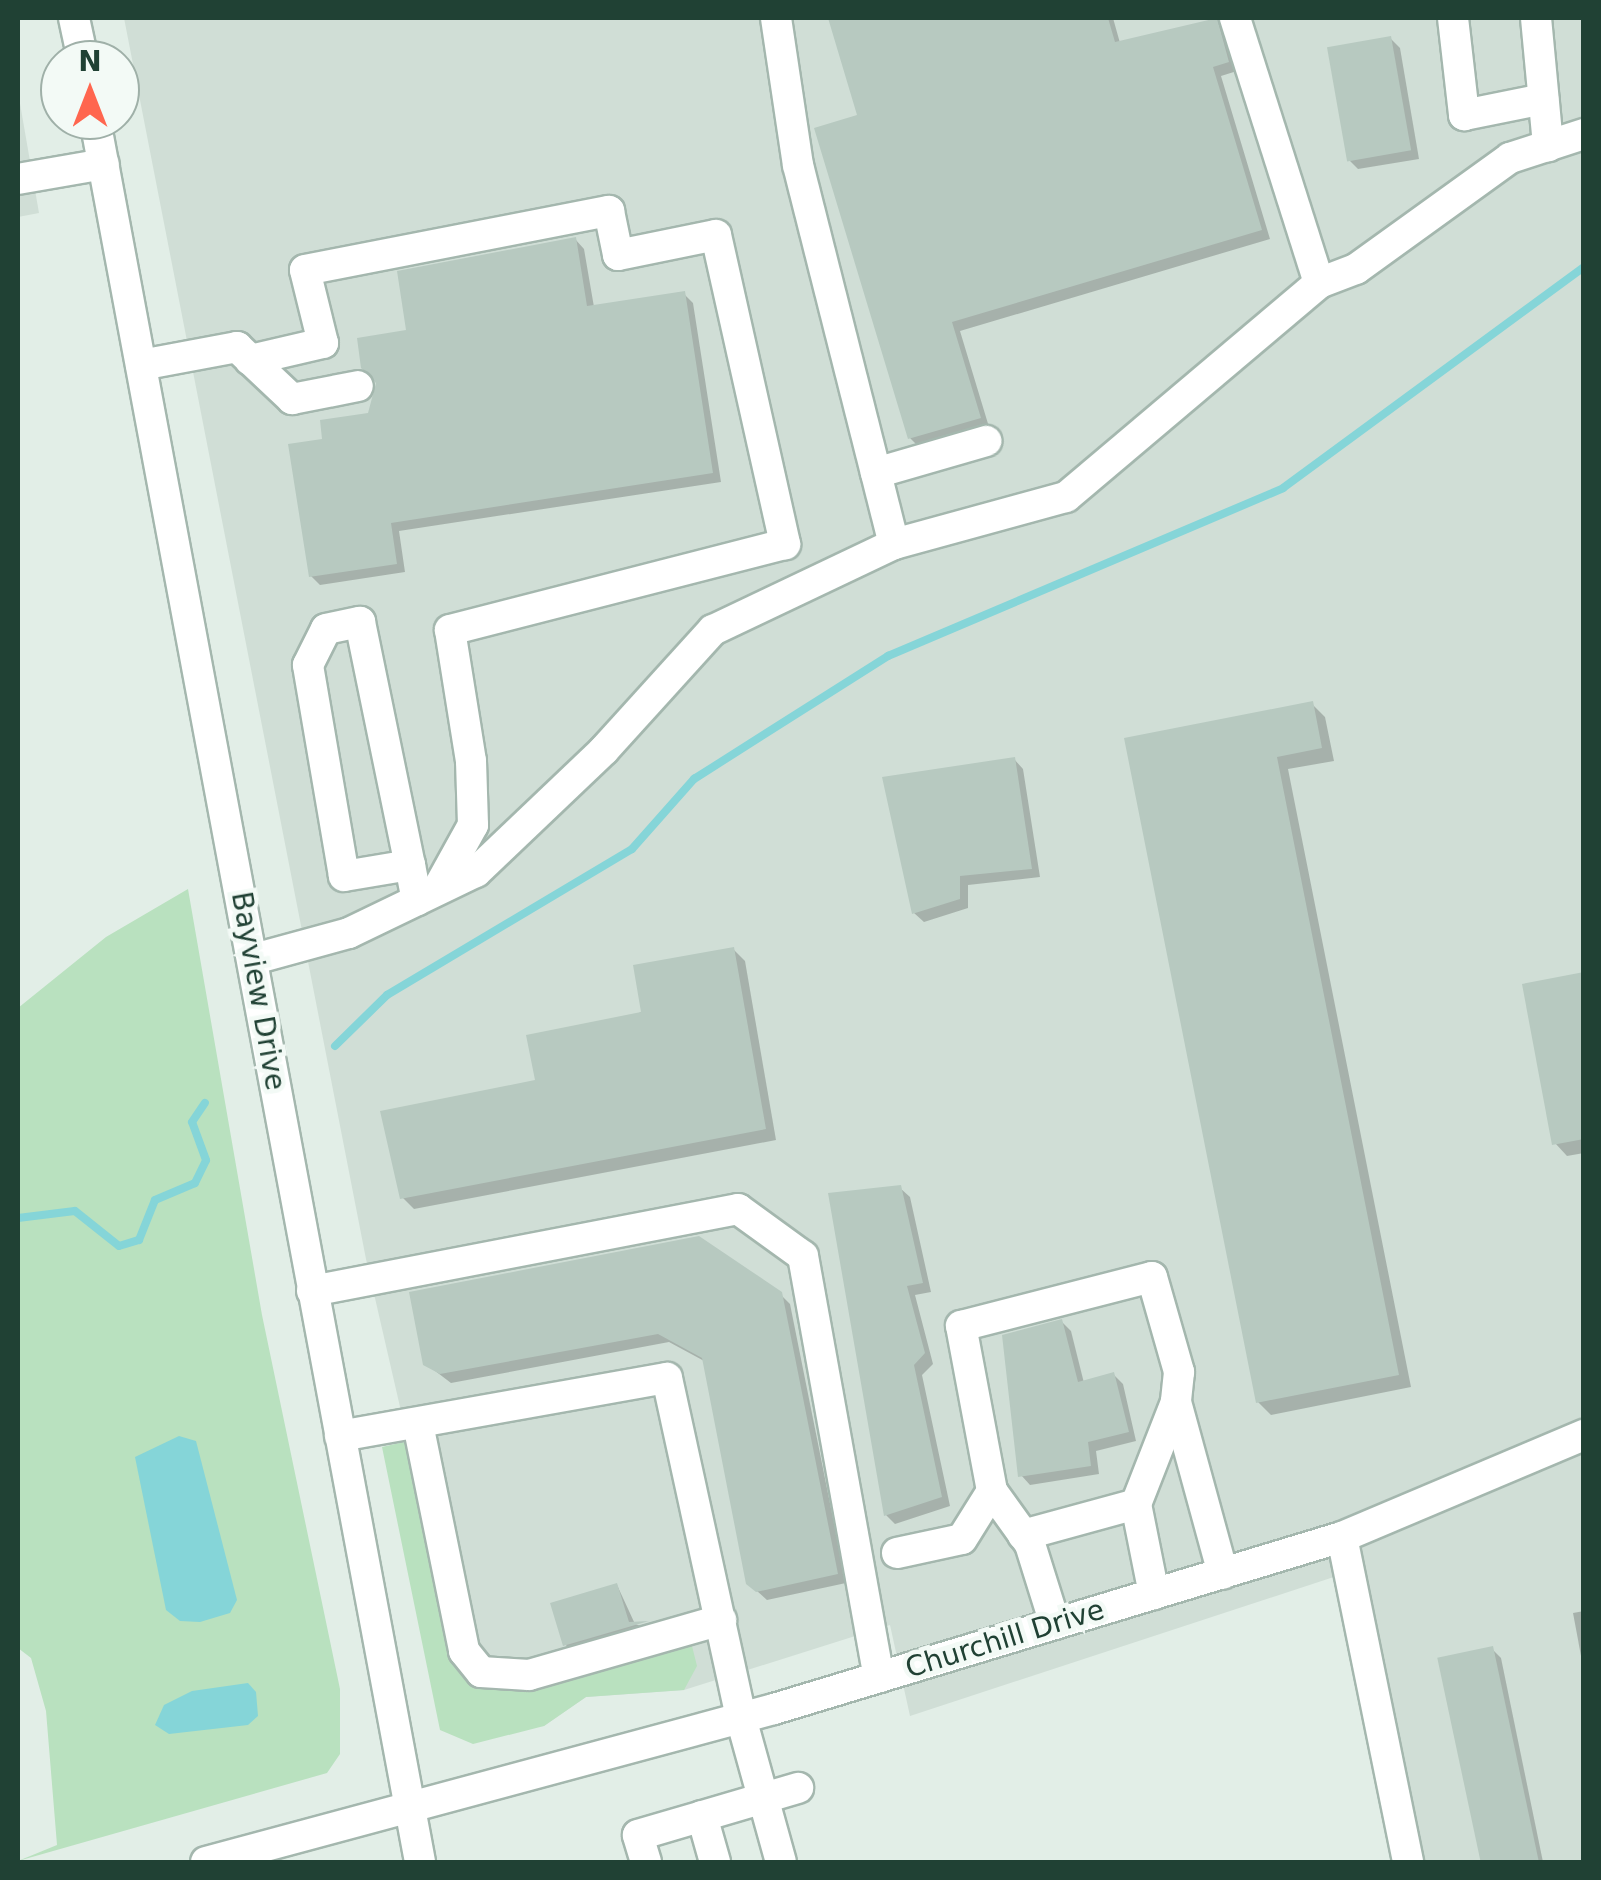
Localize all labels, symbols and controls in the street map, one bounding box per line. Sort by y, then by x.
north arrow [40,40,140,140]
text: N [78,45,102,78]
street label: Bayview Drive [224,889,292,1093]
street label: Churchill Drive [902,1593,1108,1685]

